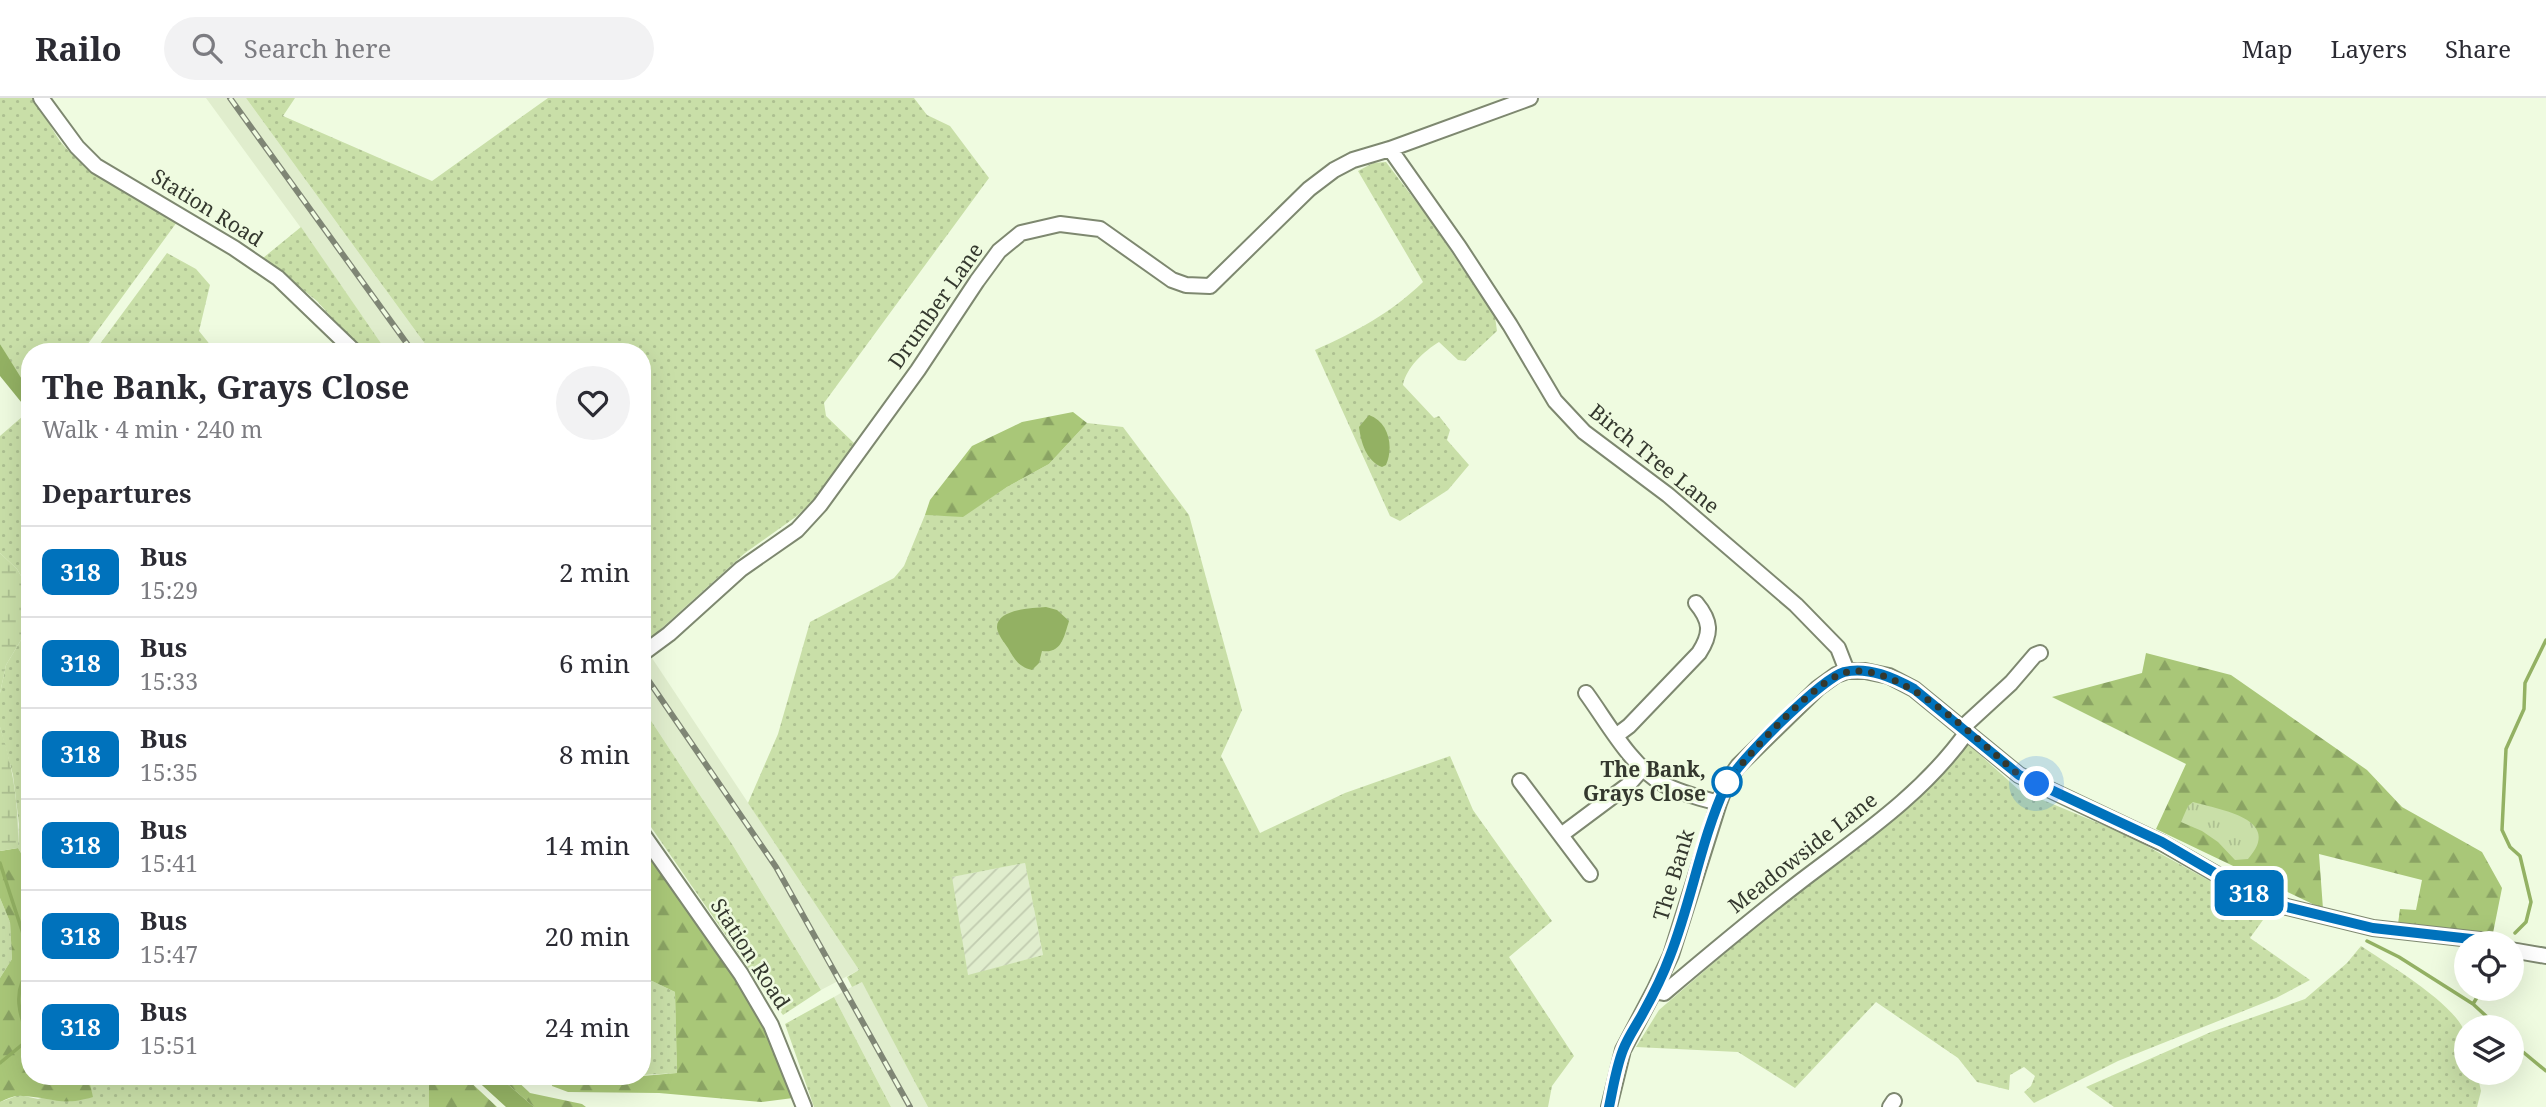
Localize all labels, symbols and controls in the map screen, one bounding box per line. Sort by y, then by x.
search box [164,17,654,80]
text: Railo [35,26,122,71]
icon: search [188,29,226,67]
text: Search here [244,30,391,66]
text: Map [2242,32,2293,65]
text: Layers [2331,32,2407,65]
text: Share [2445,32,2511,65]
street label: Station Road [146,162,269,253]
street label: Drumber Lane [881,237,989,374]
text: The Bank, Grays Close [42,364,410,409]
button: heart [556,366,630,440]
street label: Birch Tree Lane [1584,397,1726,519]
text: Walk · 4 min · 240 m [42,413,262,445]
text: Departures [42,475,192,511]
text: Bus [140,538,187,574]
text: 2 min [559,554,630,590]
text: 318 [60,555,101,588]
text: 15:29 [140,574,198,606]
text: Bus [140,629,187,665]
text: 6 min [559,645,630,681]
text: 318 [60,646,101,679]
text: 15:33 [140,665,198,697]
text: Bus [140,720,187,756]
text: 8 min [559,736,630,772]
text: 318 [60,737,101,770]
place label: The Bank, Grays Close [1583,755,1706,807]
text: 15:35 [140,756,198,788]
your location [2019,766,2054,801]
marker: The Bank, Grays Close [1712,767,1742,797]
street label: Meadowside Lane [1722,785,1882,919]
text: Bus [140,811,187,847]
street label: The Bank [1646,825,1700,924]
text: 14 min [545,827,630,863]
text: 318 [60,828,101,861]
text: 15:41 [140,847,198,879]
line badge: 318 [2209,870,2289,916]
text: 318 [2229,876,2269,909]
street label: Station Road [705,893,797,1014]
text: Bus [140,902,187,938]
text: 20 min [545,918,630,954]
text: 318 [60,919,101,952]
map controls [2454,931,2524,1085]
button: locate [2454,931,2524,1001]
text: 15:47 [140,938,198,970]
text: Bus [140,993,187,1029]
text: 24 min [545,1009,630,1045]
text: 318 [60,1010,101,1043]
button: layers [2454,1015,2524,1085]
text: 15:51 [140,1029,198,1061]

